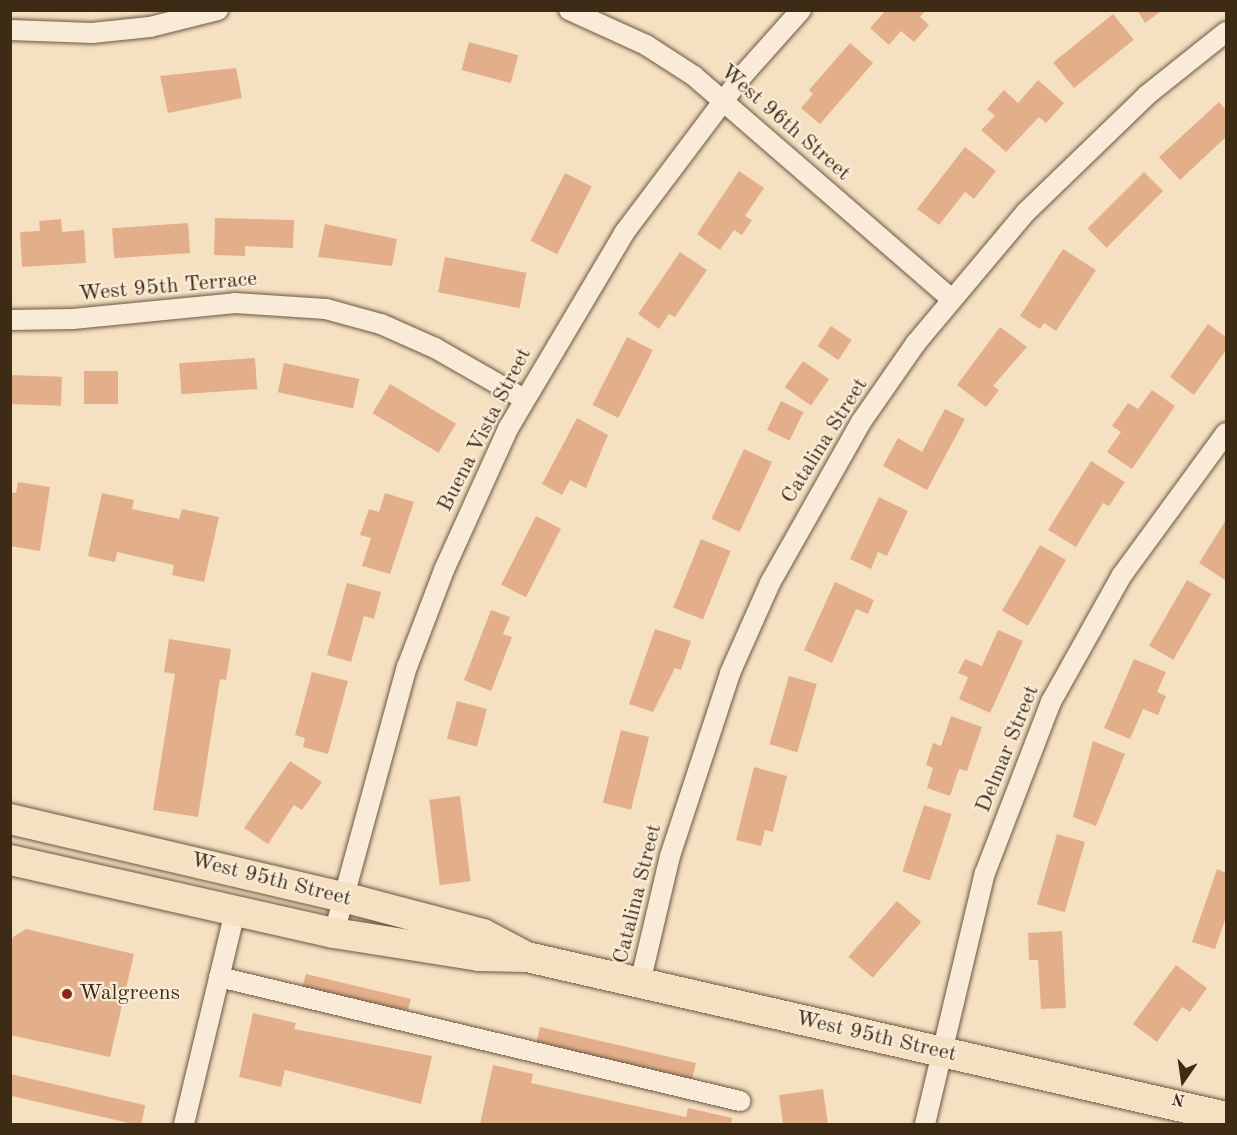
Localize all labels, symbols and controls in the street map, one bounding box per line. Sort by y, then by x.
street label: West 96th Street [714,59,856,187]
street label: West 95th Terrace [78,266,258,308]
street label: Buena Vista Street [432,344,538,516]
street label: Catalina Street [776,373,874,509]
street label: Delmar Street [970,681,1046,817]
street label: Catalina Street [608,821,668,967]
street label: West 95th Street [188,847,354,913]
place label: Walgreens [79,981,180,1007]
marker: Walgreens [60,987,74,1001]
street label: West 95th Street [793,1006,959,1068]
north arrow [1153,1051,1213,1111]
text: N [1171,1089,1187,1108]

